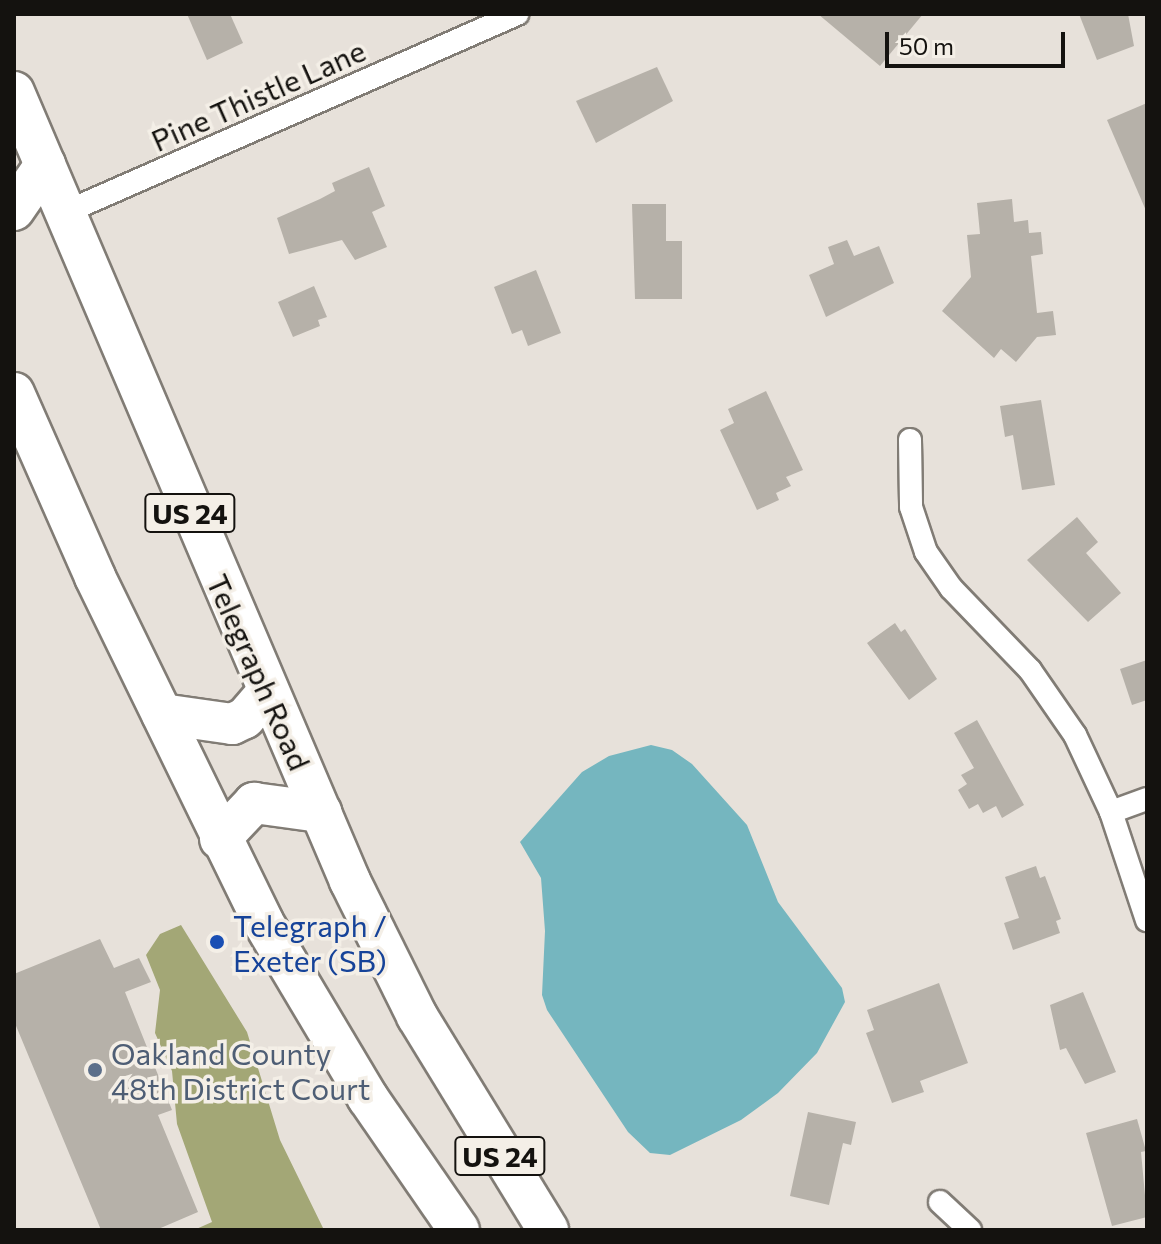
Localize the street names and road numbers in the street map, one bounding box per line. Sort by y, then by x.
street label: Pine Thistle Lane [145,32,371,158]
road number: US 24 [144,489,236,537]
street label: Telegraph Road [200,569,318,775]
road number: US 24 [454,1132,546,1180]

